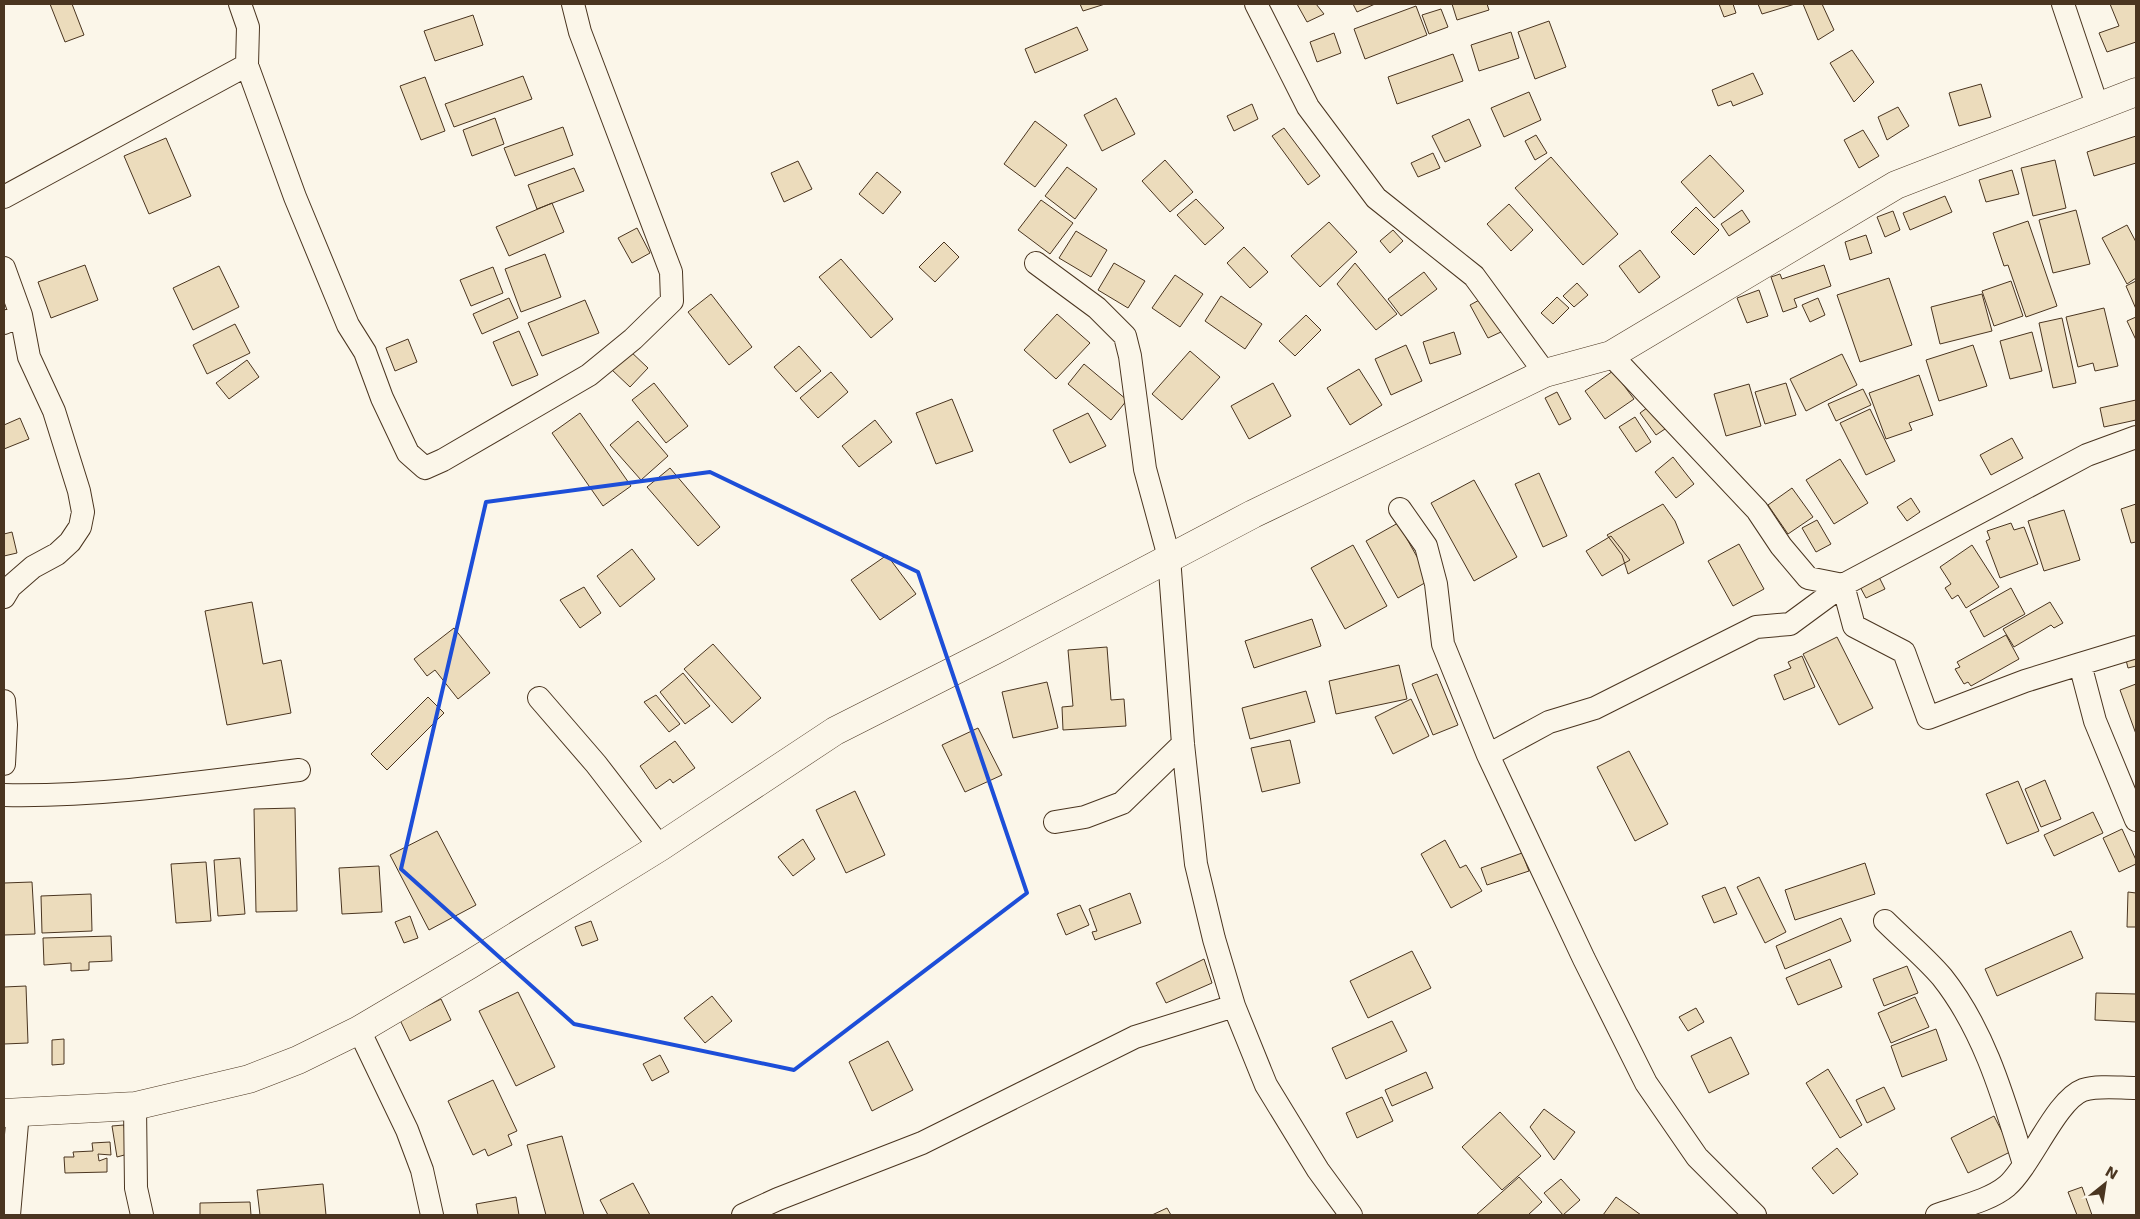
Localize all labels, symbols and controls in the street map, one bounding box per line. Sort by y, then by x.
north arrow [2080,1159,2130,1209]
text: N [2102,1163,2121,1183]

